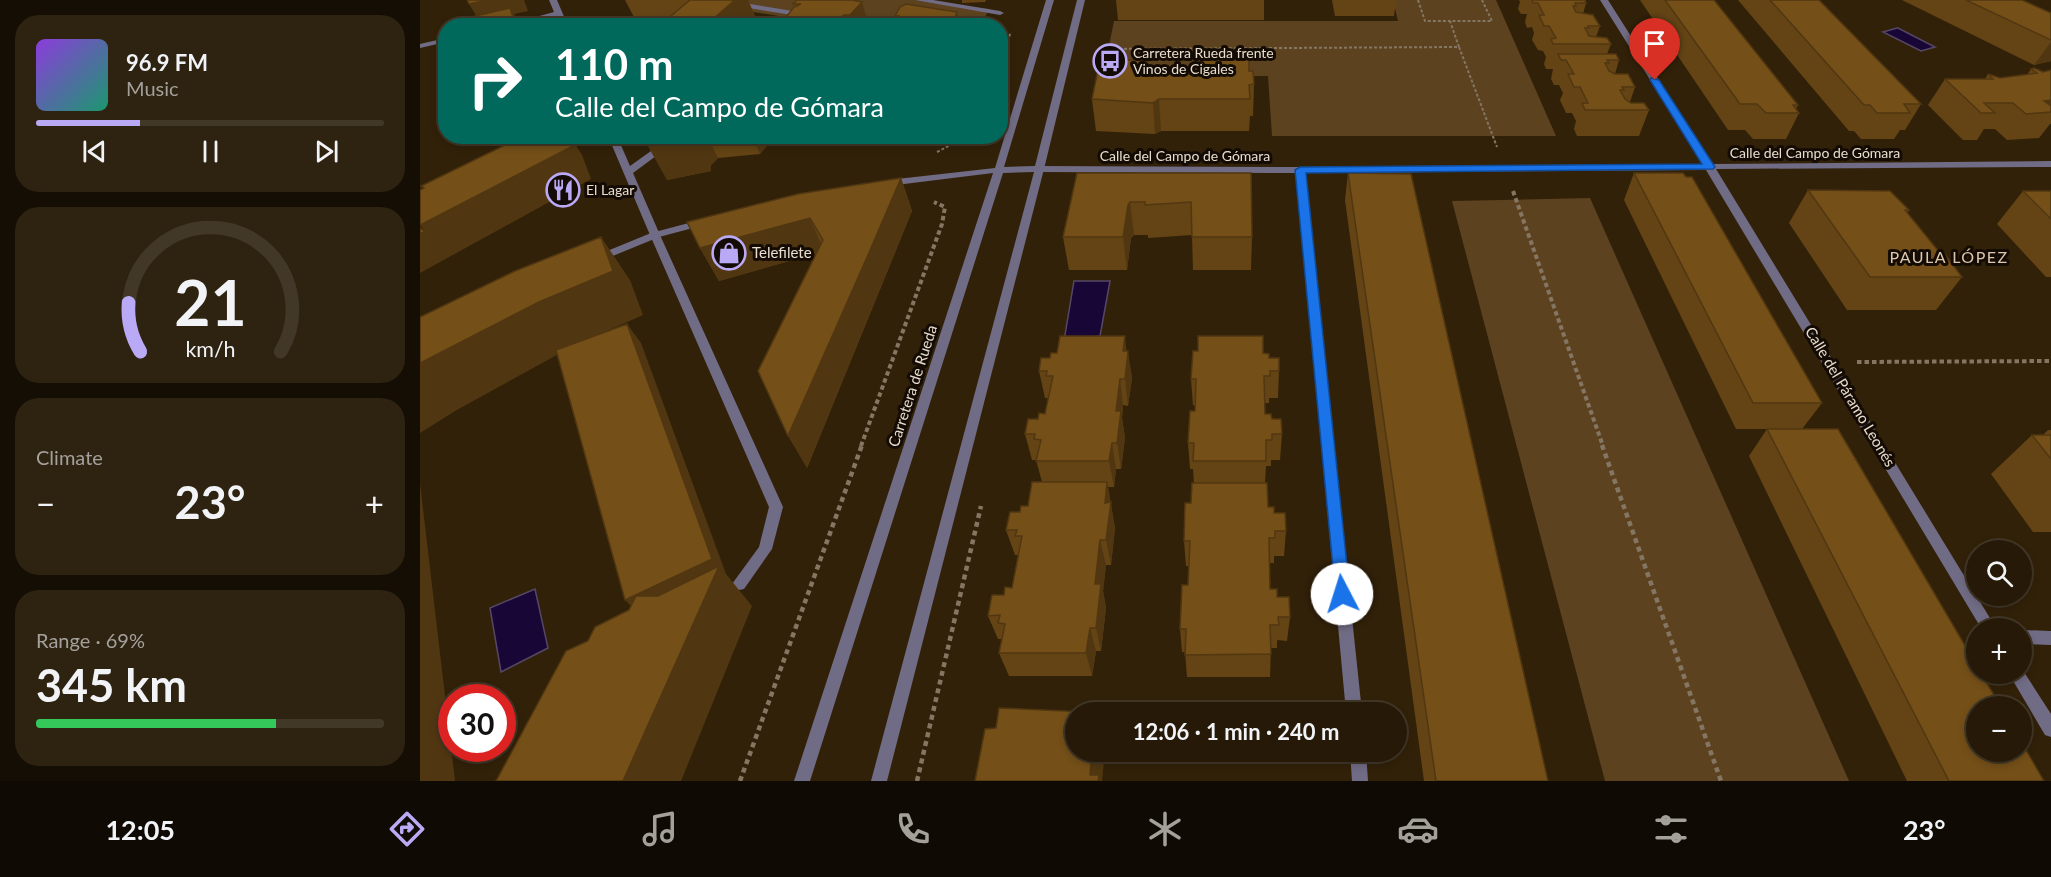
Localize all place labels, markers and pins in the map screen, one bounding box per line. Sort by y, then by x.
pin [1629,18,1680,80]
bus stop icon: Carretera Rueda frente Vinos de Cigales [1092,43,1128,79]
place label: Carretera Rueda frente Vinos de Cigales [1133,44,1274,77]
restaurant icon: El Lagar [545,172,581,208]
place label: El Lagar [586,181,634,198]
shop icon: Telefilete [711,235,747,271]
place label: Telefilete [752,243,812,261]

